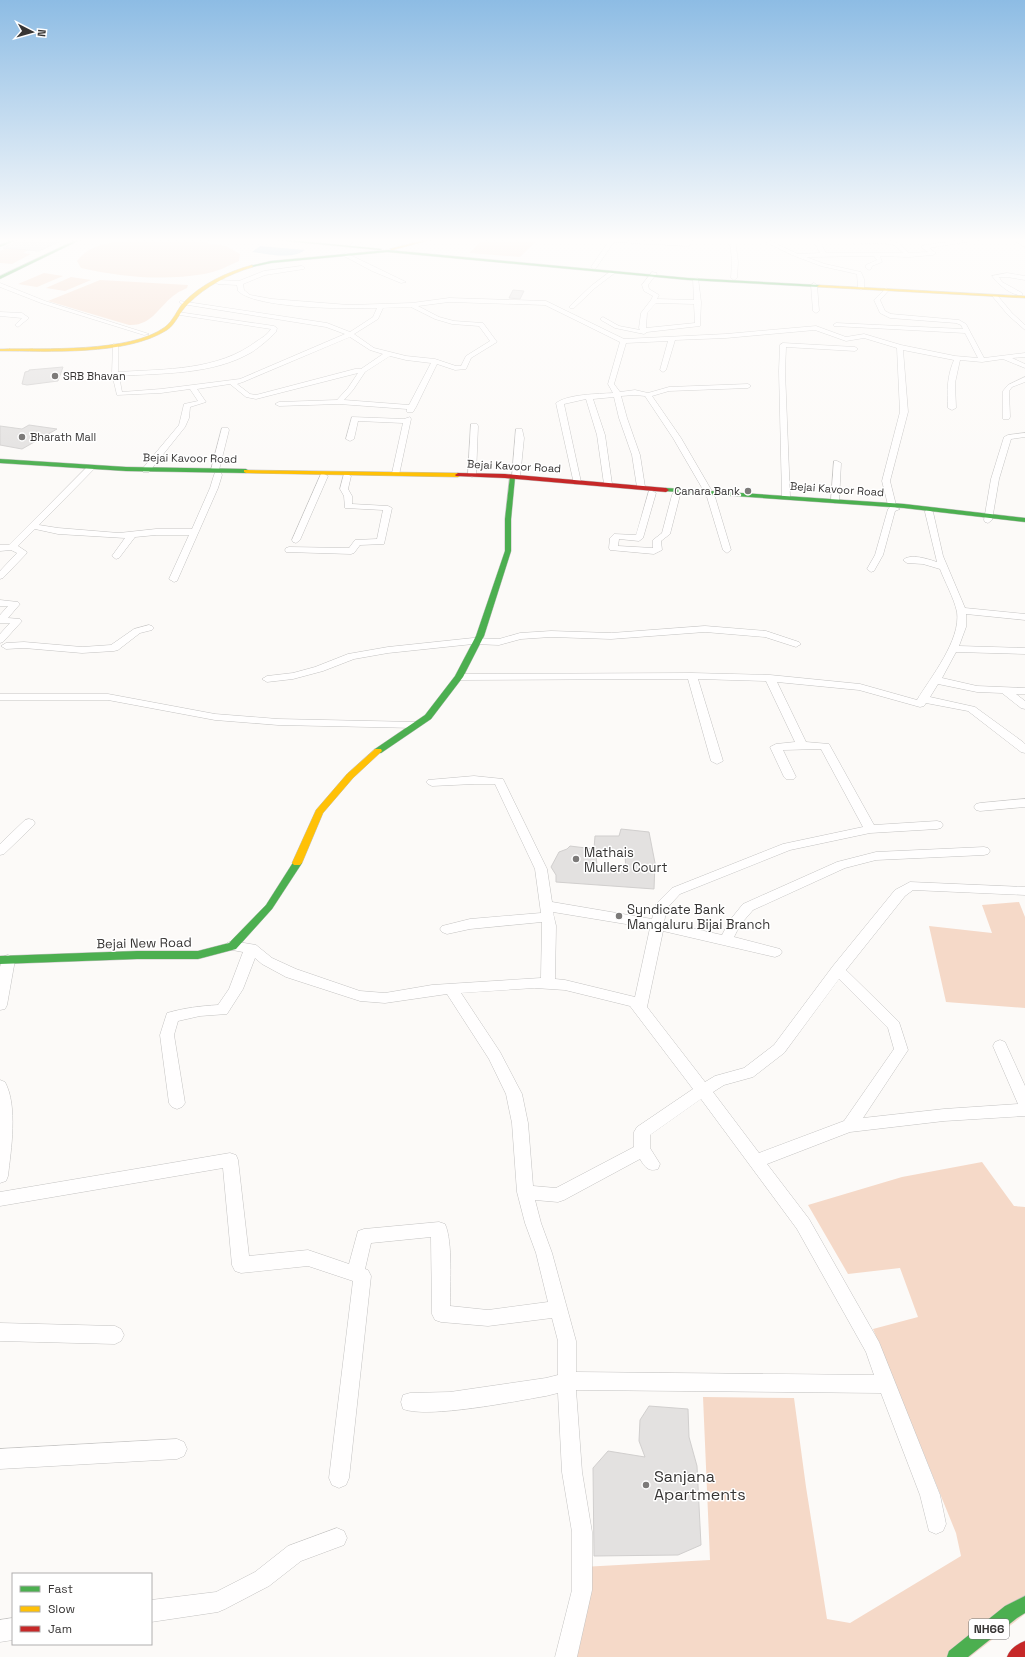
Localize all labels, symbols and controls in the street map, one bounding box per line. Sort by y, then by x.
north arrow [12,12,52,52]
text: N [35,29,49,37]
place label: SRB Bhavan [63,369,126,383]
marker: SRB Bhavan [50,371,60,381]
place label: Bharath Mall [30,430,96,444]
marker: Bharath Mall [17,432,27,442]
street label: Bejai Kavoor Road [143,450,237,466]
street label: Bejai Kavoor Road [467,457,561,475]
street label: Bejai Kavoor Road [789,479,885,499]
place label: Canara Bank [674,484,740,498]
marker: Canara Bank [743,486,753,496]
place label: Mathais Mullers Court [584,844,667,876]
marker: Mathais Mullers Court [571,854,581,864]
place label: Syndicate Bank Mangaluru Bijai Branch [627,901,770,933]
marker: Syndicate Bank Mangaluru Bijai Branch [614,911,624,921]
street label: Bejai New Road [96,934,192,952]
place label: Sanjana Apartments [654,1466,746,1505]
marker: Sanjana Apartments [641,1480,651,1490]
legend [12,1573,152,1645]
text: Fast [48,1581,73,1597]
text: Slow [48,1601,75,1617]
road number: NH66 [969,1619,1009,1639]
text: Jam [48,1621,72,1637]

